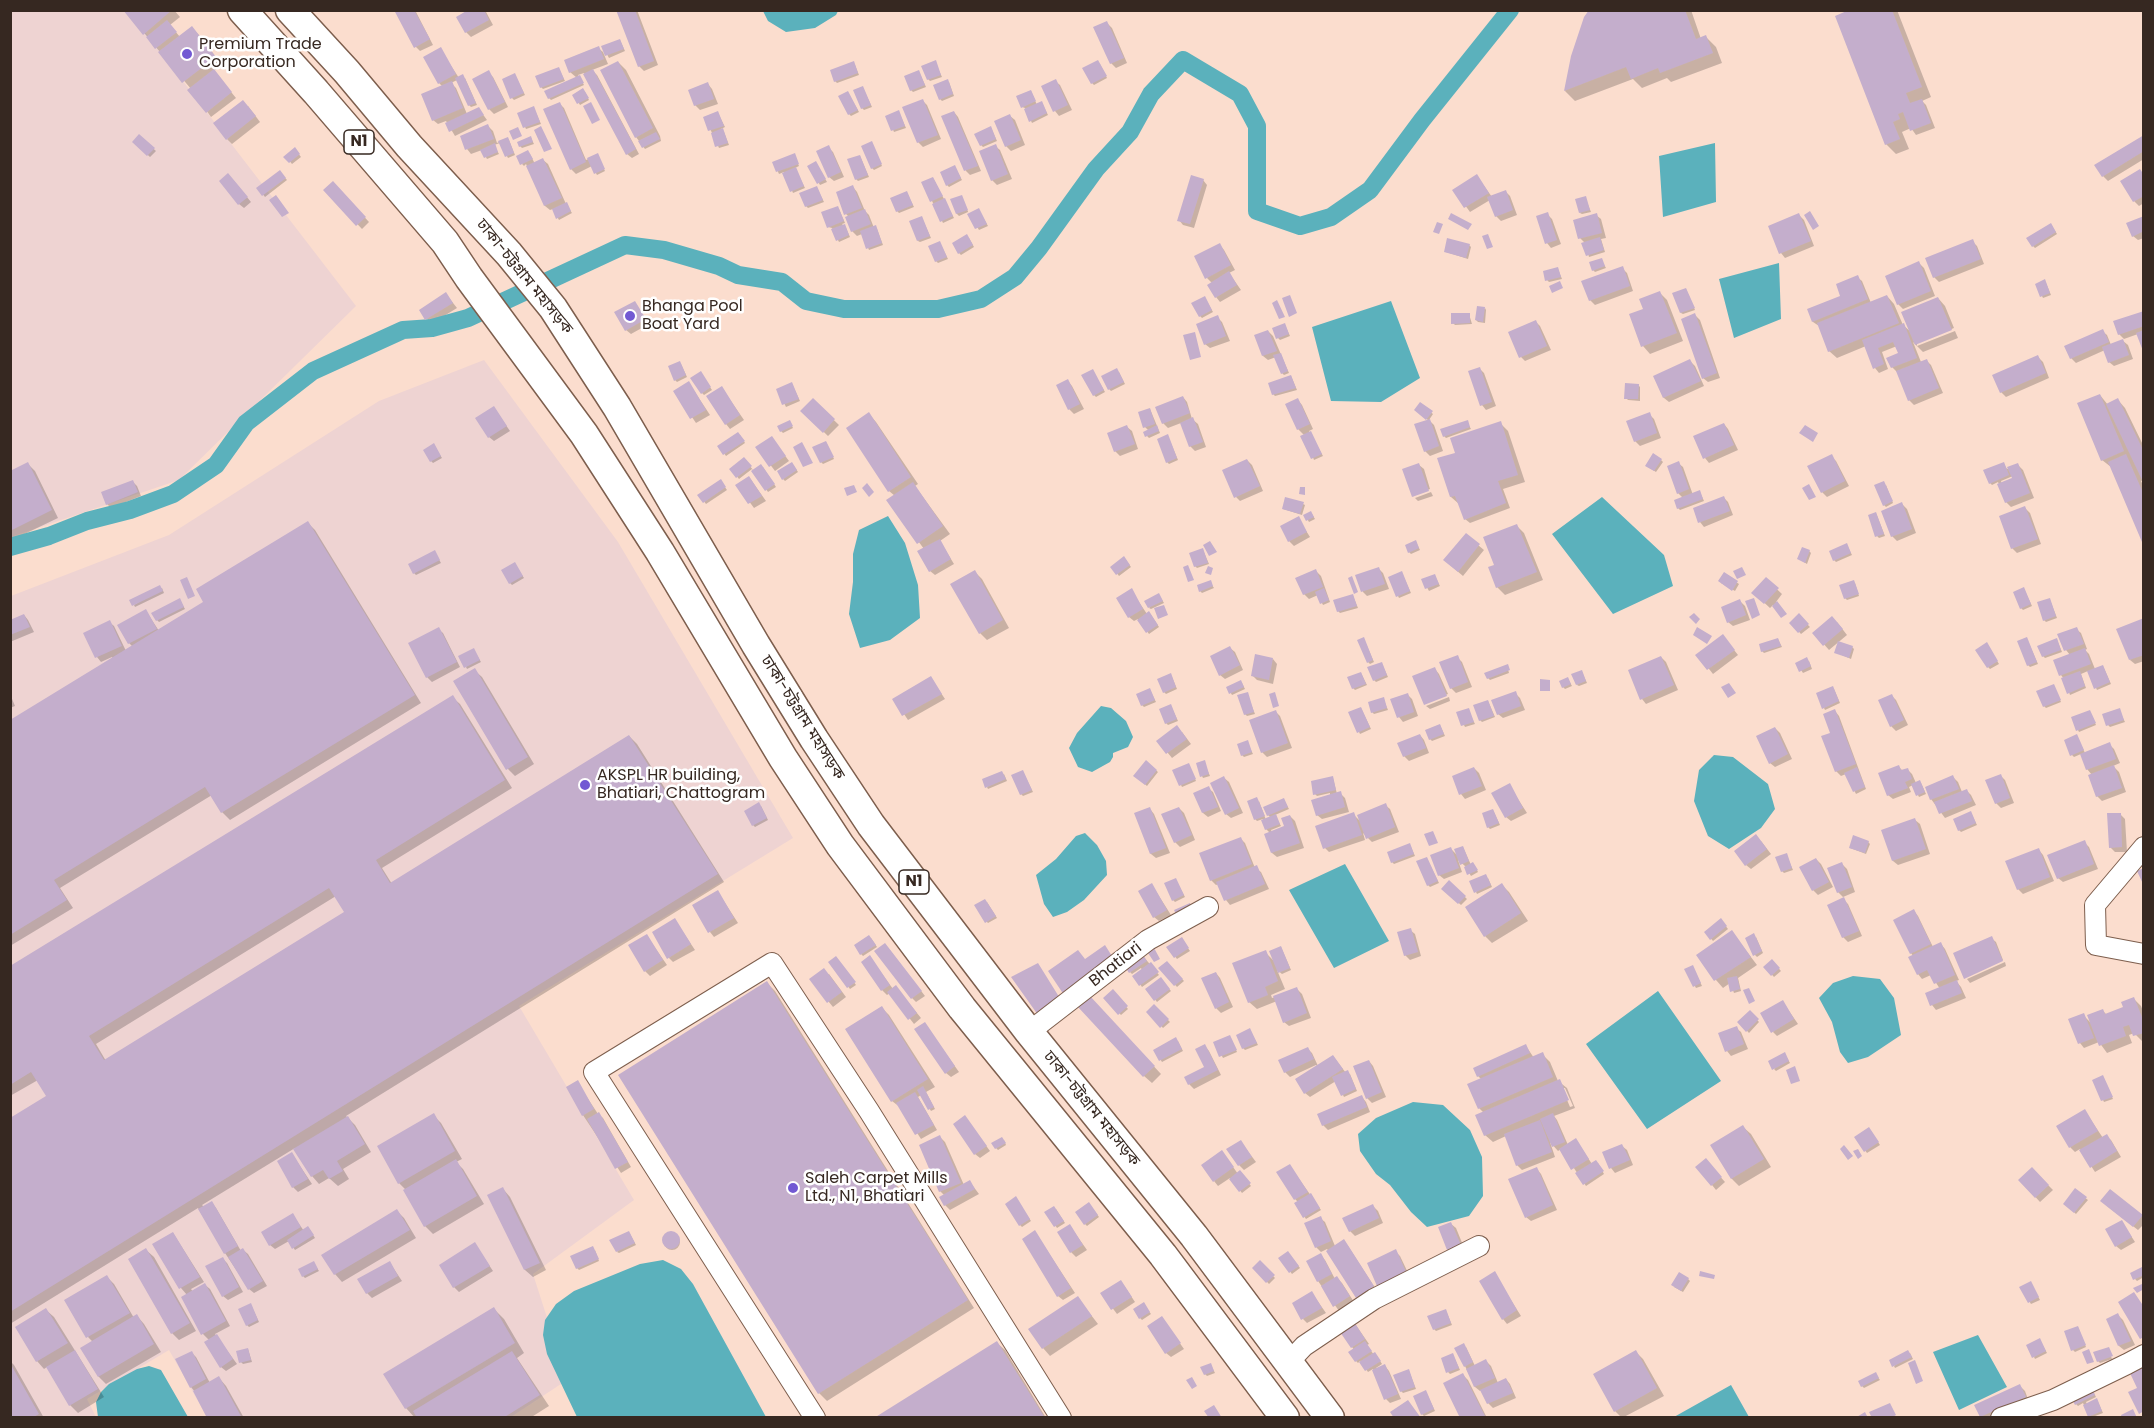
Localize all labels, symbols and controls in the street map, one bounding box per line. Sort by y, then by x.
place label: Premium Trade Corporation [199,35,322,73]
marker: Premium Trade Corporation [180,47,194,61]
road number: N1 [344,130,374,154]
street label: ঢাকা-চট্টগ্রাম মহাসড়ক [472,215,576,339]
place label: Bhanga Pool Boat Yard [642,297,743,335]
marker: Bhanga Pool Boat Yard [623,309,637,323]
street label: ঢাকা-চট্টগ্রাম মহাসড়ক [756,652,848,784]
place label: AKSPL HR building, Bhatiari, Chattogram [597,766,765,804]
marker: AKSPL HR building, Bhatiari, Chattogram [578,778,592,792]
road number: N1 [899,870,929,894]
street label: Bhatiari [1086,939,1146,991]
street label: ঢাকা-চট্টগ্রাম মহাসড়ক [1039,1047,1143,1171]
place label: Saleh Carpet Mills Ltd., N1, Bhatiari [805,1169,947,1207]
marker: Saleh Carpet Mills Ltd., N1, Bhatiari [786,1181,800,1195]

